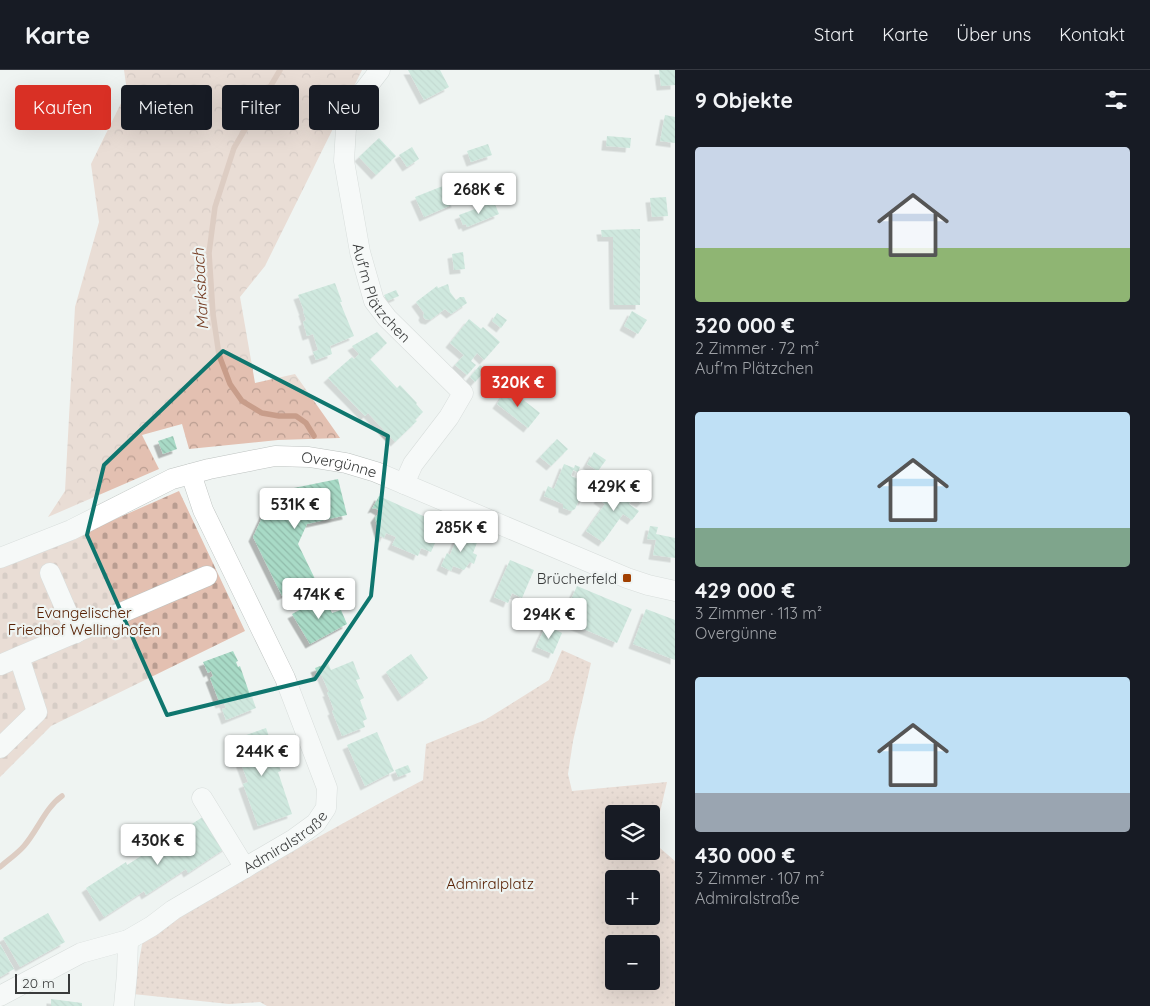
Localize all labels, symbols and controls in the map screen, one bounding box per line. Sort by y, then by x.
text: Karte [25,20,90,50]
text: Start [814,23,854,46]
text: Karte [882,23,928,46]
text: Über uns [956,23,1031,46]
text: Kontakt [1059,23,1125,46]
chip: Kaufen [15,85,111,130]
chip: Mieten [121,85,212,130]
chip: Filter [222,85,299,130]
chip: Neu [309,85,379,130]
icon: filters [1102,86,1130,114]
text: 9 Objekte [695,87,793,113]
pin: 268K € [438,172,520,215]
text: 268K € [453,179,505,199]
icon: home [868,180,958,270]
street label: Auf'm Plätzchen [349,242,415,346]
water label: Marksbach [188,247,212,330]
text: 320 000 € [695,312,795,338]
text: 2 Zimmer · 72 m² [695,338,819,358]
text: Auf'm Plätzchen [695,358,814,378]
pin: 320K € [477,366,559,408]
text: 320K € [492,372,544,392]
icon: home [868,445,958,535]
street label: Overgünne [301,447,379,481]
pin: 429K € [573,470,655,512]
text: 429K € [588,476,640,496]
pin: 531K € [254,488,336,530]
text: 531K € [270,494,320,514]
pin: 285K € [420,510,502,553]
text: 285K € [435,517,487,537]
place label: Brücherfeld [537,569,617,588]
marker: Brücherfeld [621,572,633,584]
text: 429 000 € [695,577,795,603]
pin: 474K € [278,578,360,620]
text: 474K € [293,584,345,604]
pin: 294K € [508,598,590,640]
park label: Evangelischer Friedhof Wellinghofen [8,603,160,639]
text: 3 Zimmer · 113 m² [695,603,822,623]
text: 294K € [523,604,575,624]
text: Overgünne [695,623,777,643]
icon: home [868,710,958,800]
pin: 244K € [221,734,303,777]
text: 244K € [236,741,288,761]
map controls [605,805,660,990]
button: layers [605,805,660,860]
street label: Admiralstraße [239,807,331,877]
pin: 430K € [117,824,199,866]
text: 430K € [132,830,184,850]
text: 430 000 € [695,842,795,868]
text: 3 Zimmer · 107 m² [695,868,825,888]
button: + [605,870,660,925]
park label: Admiralplatz [446,874,534,893]
text: Admiralstraße [695,888,800,908]
button: − [605,935,660,990]
scale bar [15,971,70,994]
text: 20 m [22,974,55,992]

